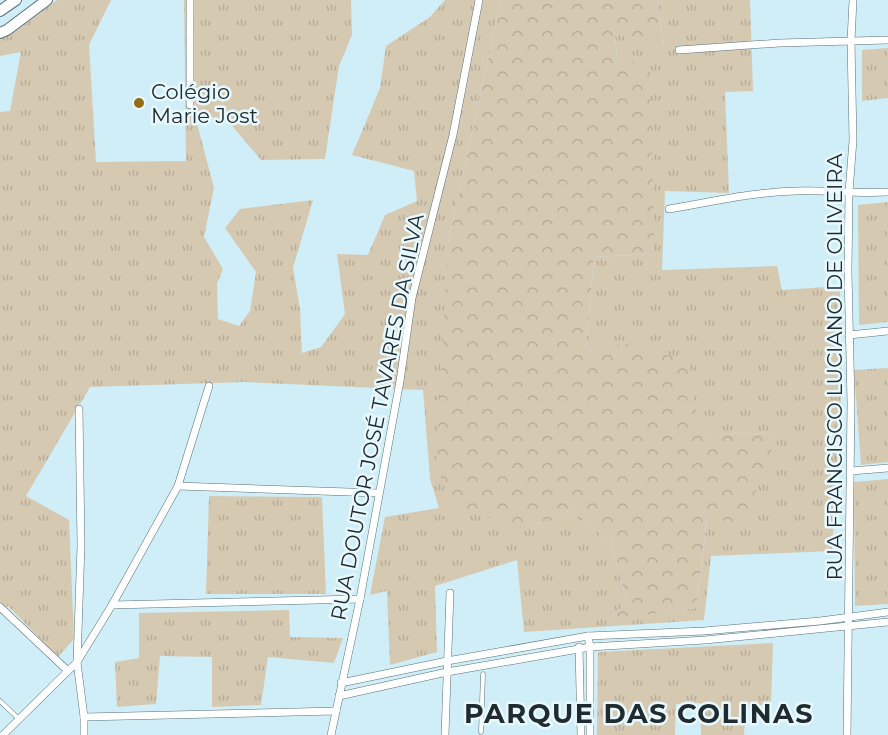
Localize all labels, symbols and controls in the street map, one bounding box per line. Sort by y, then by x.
place label: Colégio Marie Jost [151,79,258,128]
marker: Colégio Marie Jost [132,96,146,110]
street label: RUA FRANCISCO LUCIANO DE OLIVEIRA [822,152,847,581]
street label: RUA DOUTOR JOSÉ TAVARES DA SILVA [325,211,429,622]
district label: PARQUE DAS COLINAS [464,697,814,730]

